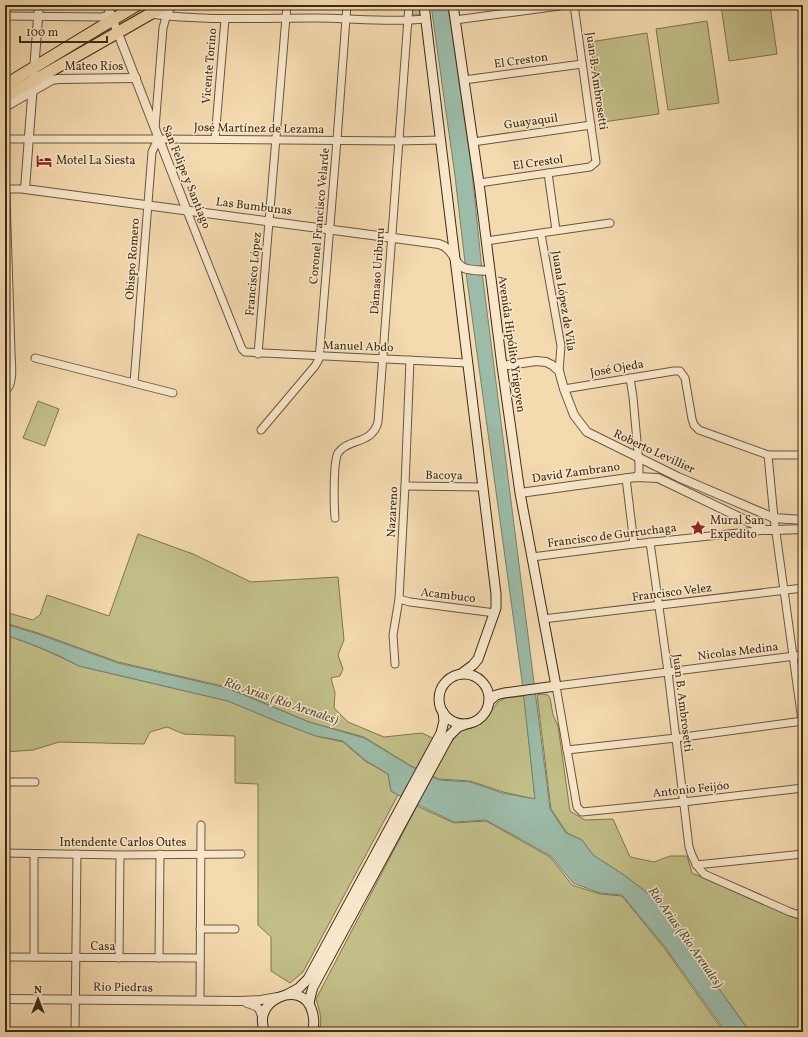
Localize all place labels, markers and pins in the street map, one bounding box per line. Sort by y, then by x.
hotel icon: Motel La Siesta [35,152,53,170]
place label: Motel La Siesta [56,153,135,169]
place label: Mural San Expedito [710,513,764,543]
place icon: Mural San Expedito [689,519,707,537]

